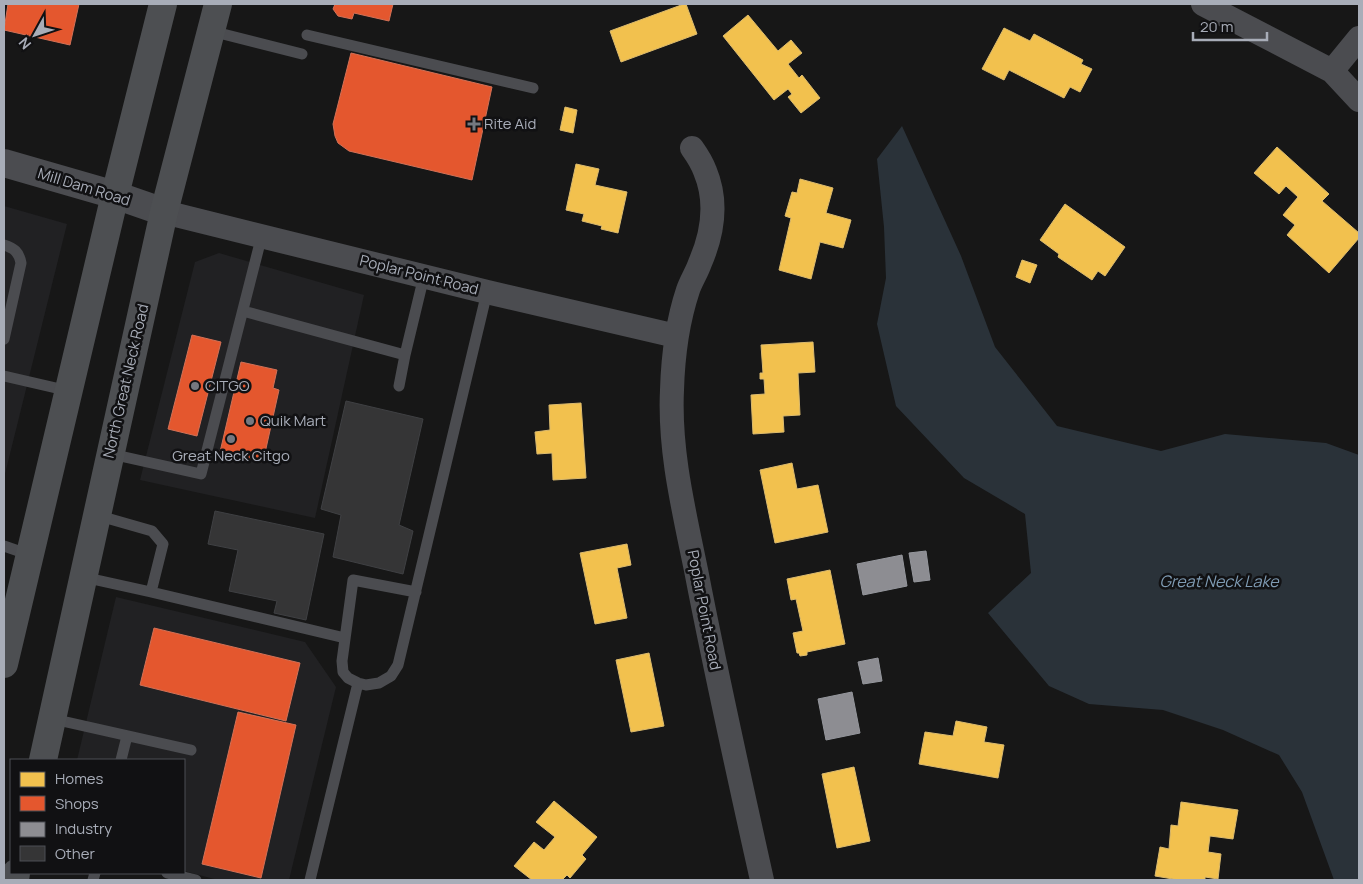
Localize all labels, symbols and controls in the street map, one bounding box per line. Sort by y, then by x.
north arrow [10,10,60,60]
scale bar [1193,10,1267,42]
text: 20 m [1200,16,1233,37]
text: N [14,34,35,54]
place label: Rite Aid [484,113,536,134]
marker: Rite Aid [468,118,480,130]
street label: Mill Dam Road [35,162,133,211]
street label: Poplar Point Road [357,250,481,299]
street label: North Great Neck Road [98,302,153,460]
place label: CITGO [205,375,250,396]
marker: CITGO [189,380,201,392]
place label: Quik Mart [260,410,326,431]
marker: Quik Mart [244,415,256,427]
marker: Great Neck Citgo [225,433,237,445]
place label: Great Neck Citgo [172,445,290,466]
street label: Poplar Point Road [683,548,726,672]
water label: Great Neck Lake [1159,570,1280,592]
legend [10,759,185,874]
text: Homes [55,768,104,789]
text: Shops [55,793,99,814]
text: Industry [55,818,112,839]
text: Other [55,843,96,864]

